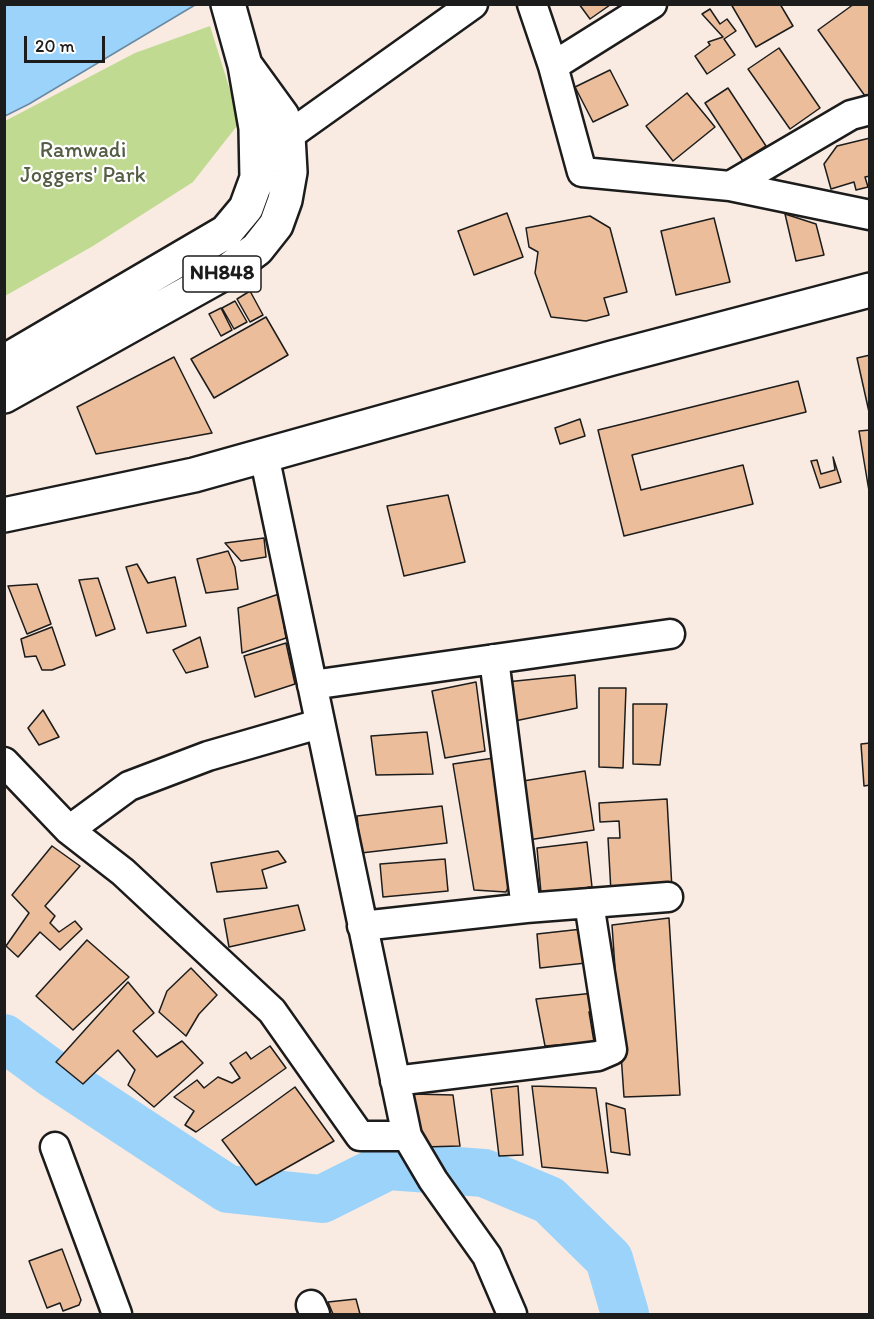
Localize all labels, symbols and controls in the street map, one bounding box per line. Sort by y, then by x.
scale bar [27,24,108,62]
text: 20 m [35,35,75,57]
park label: Ramwadi Joggers' Park [20,138,146,190]
road number: NH848 [183,256,261,292]

